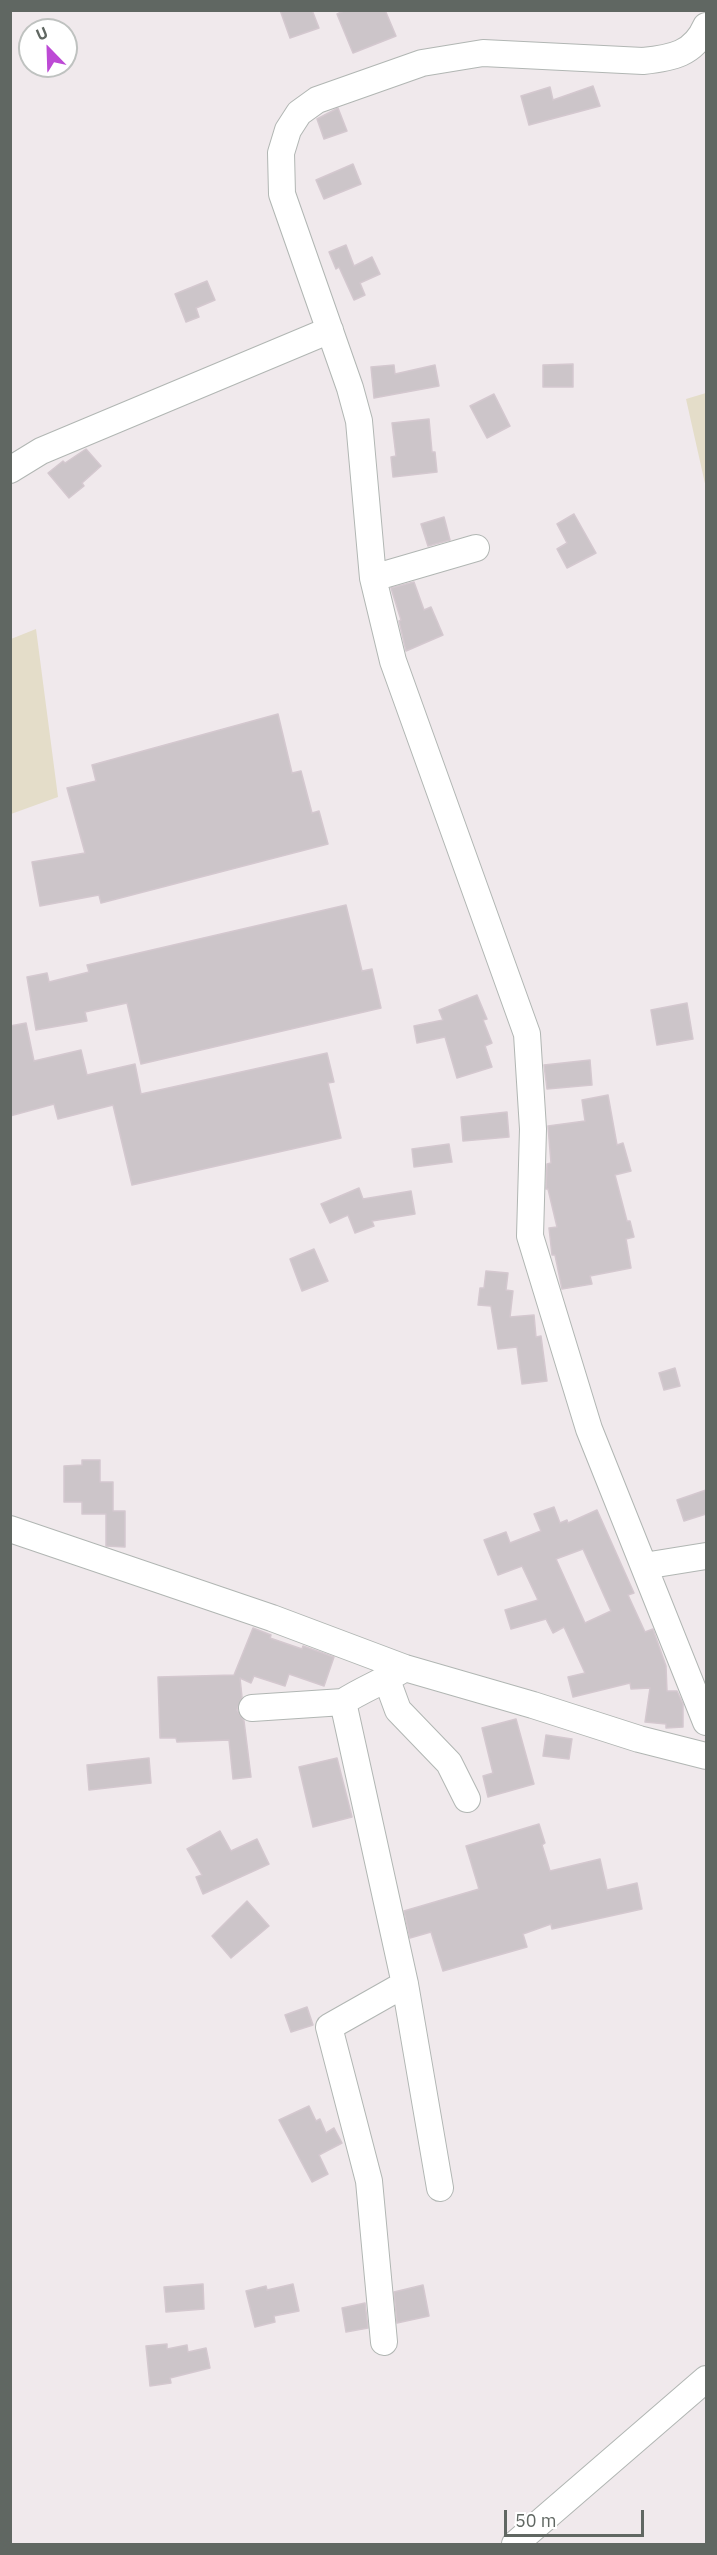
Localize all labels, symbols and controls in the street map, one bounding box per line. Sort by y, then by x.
north arrow [18,18,78,78]
text: U [33,22,51,45]
scale bar [507,2498,646,2536]
text: 50 m [515,2509,557,2532]

